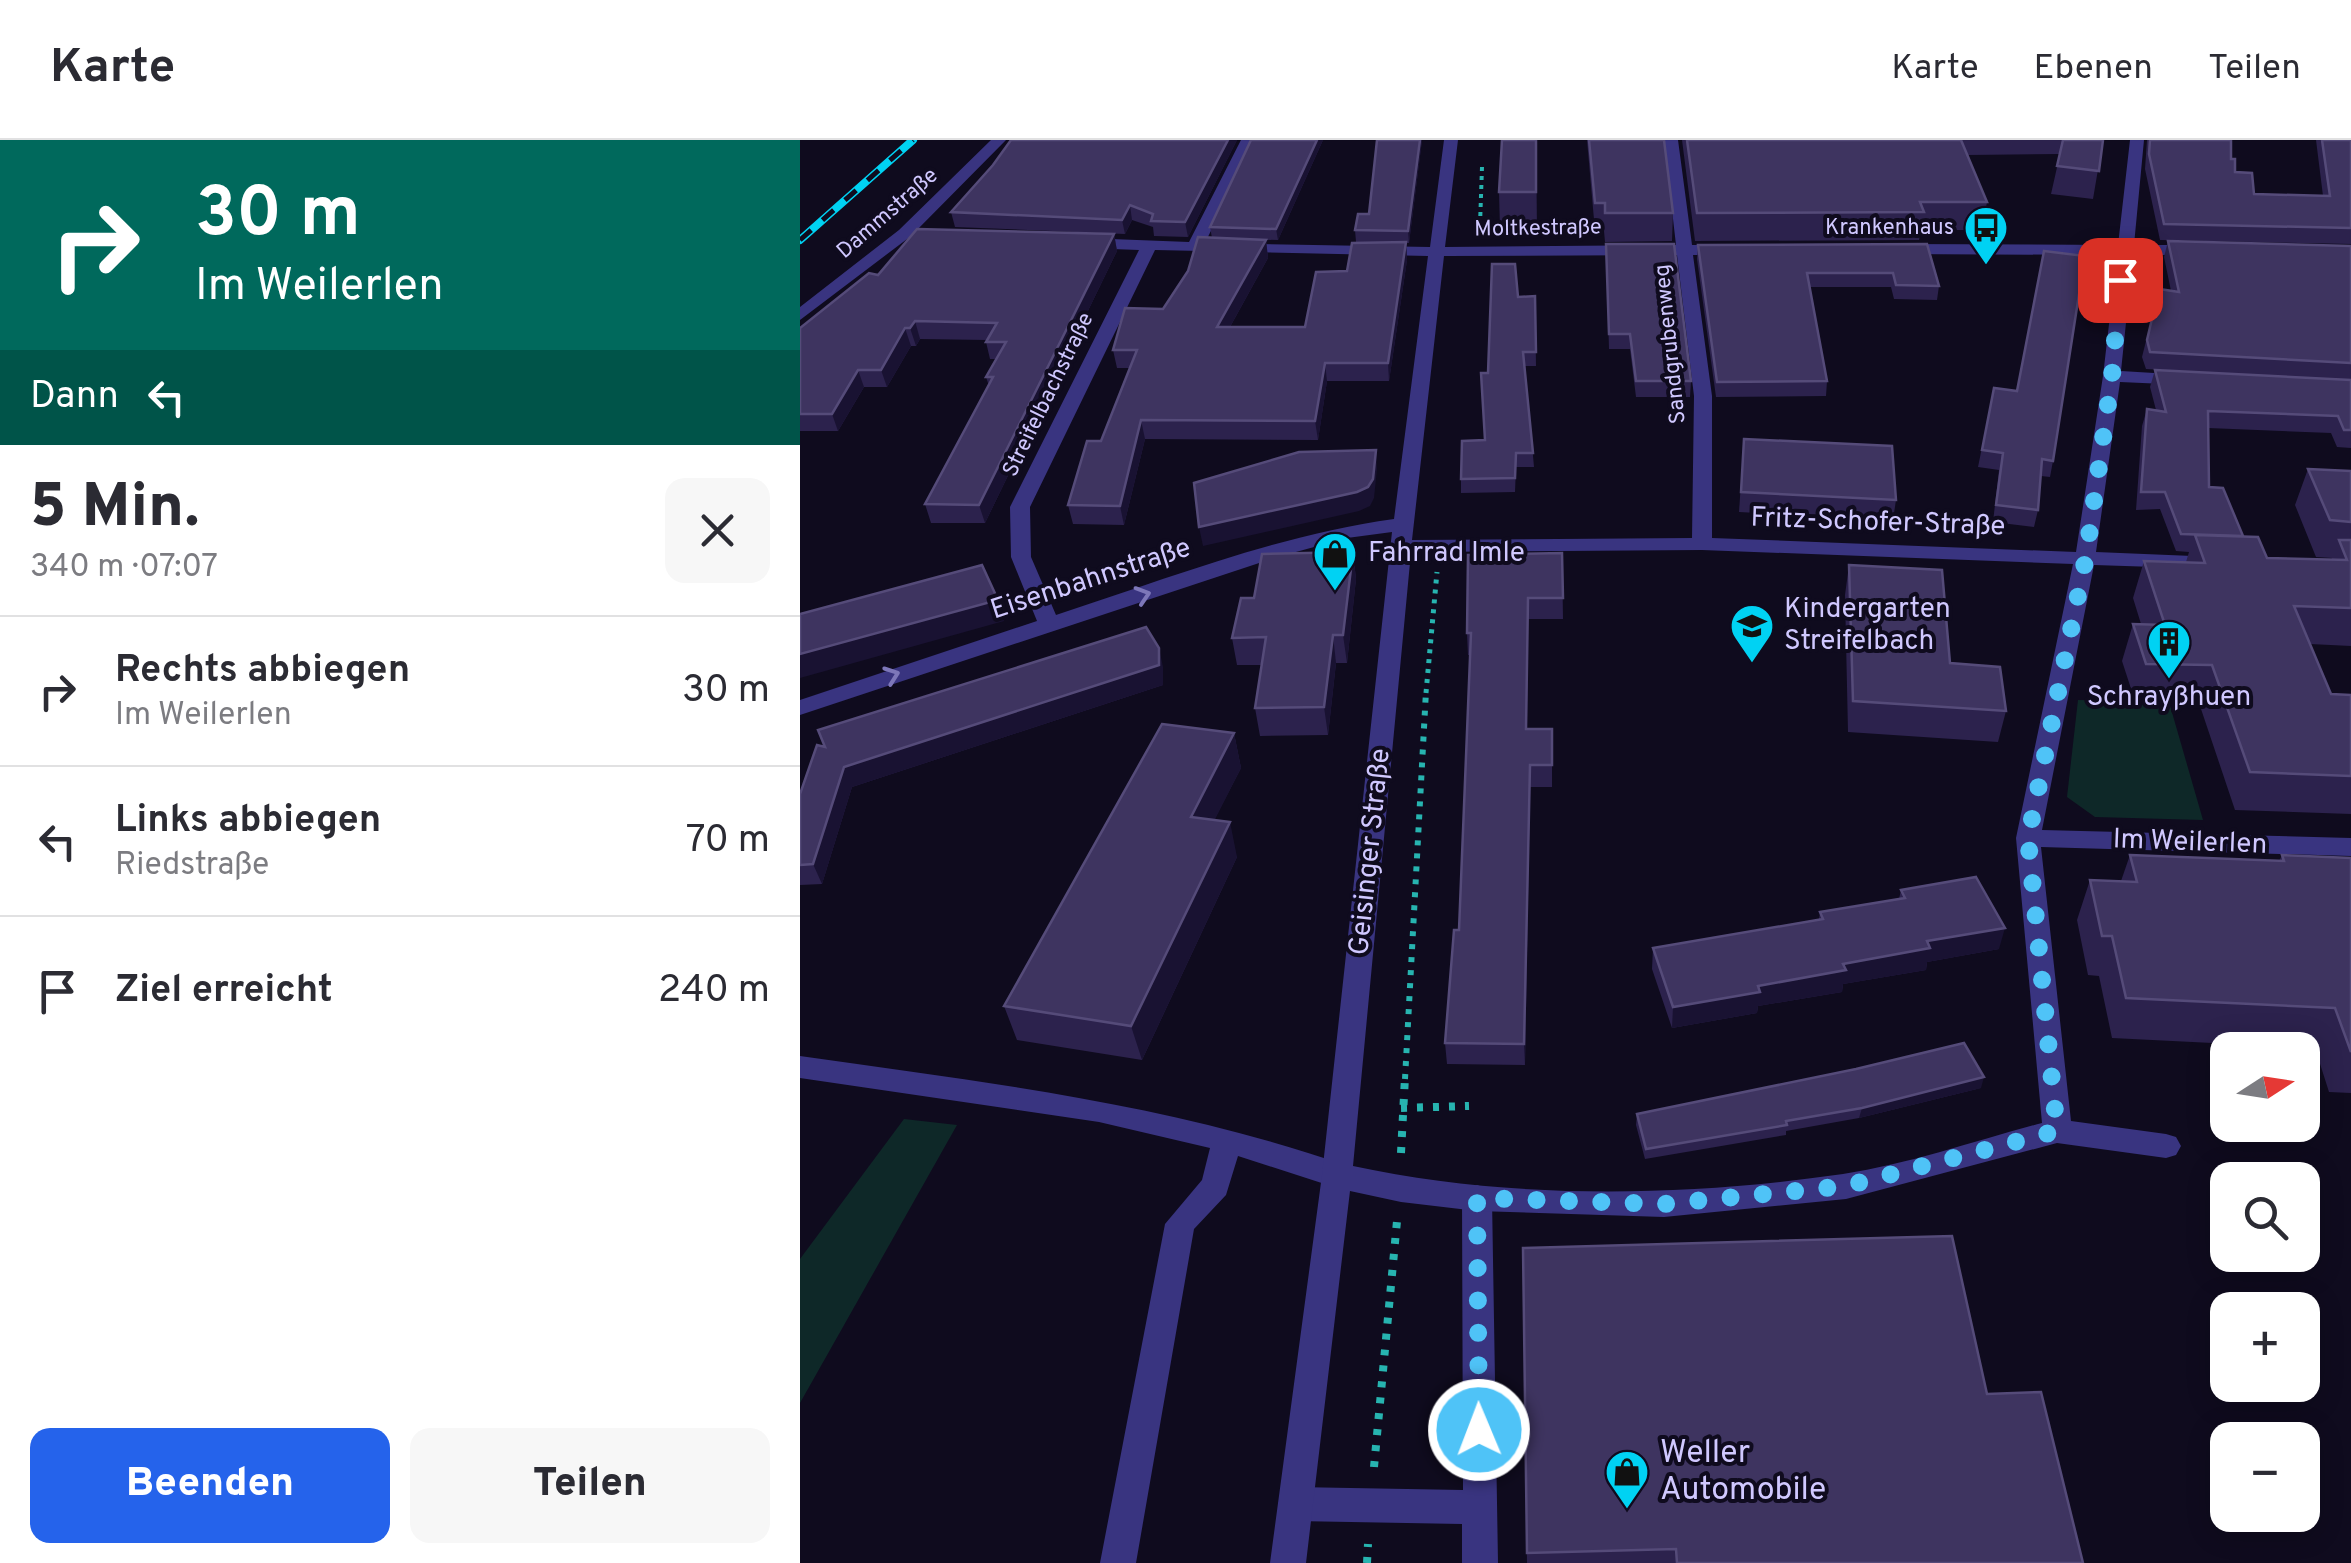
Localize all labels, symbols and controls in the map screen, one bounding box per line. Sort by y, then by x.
text: Karte [50,39,175,99]
text: Karte [1891,47,1978,91]
text: Ebenen [2033,47,2153,91]
text: Teilen [2208,47,2301,91]
street label: Dammstraße [832,163,944,265]
text: 30 m [195,172,361,261]
icon: right [30,180,160,310]
bus stop icon: Krankenhaus [1963,205,2009,266]
street label: Moltkestraße [1474,214,1602,244]
place label: Krankenhaus [1825,215,1954,242]
pin [2078,238,2163,323]
icon: arrive [2093,253,2148,308]
text: Im Weilerlen [195,259,444,316]
street label: Sandgrubenweg [1649,263,1693,425]
street label: Streifelbachstraße [998,308,1100,482]
icon: left [139,370,194,425]
text: Dann [30,373,119,422]
text: 5 Min. [30,472,199,548]
button: close [665,478,770,583]
street label: Fritz-Schofer-Straße [1750,501,2006,545]
street label: Eisenbahnstraße [986,531,1196,629]
shop icon: Fahrrad Imle [1312,531,1358,592]
place label: Fahrrad Imle [1368,536,1525,572]
text: 340 m · 07:07 [30,548,218,588]
one-way arrow [1133,586,1150,606]
place label: Kindergarten Streifelbach [1784,592,1951,660]
school or university icon: Kindergarten Streifelbach [1729,603,1775,664]
building icon: Schrayßhuen [2146,619,2192,680]
text: Rechts abbiegen [115,647,410,696]
icon: right [30,664,85,719]
one-way arrow [882,666,899,687]
text: 30 m [682,667,770,716]
place label: Schrayßhuen [2087,680,2251,716]
text: Im Weilerlen [115,696,292,736]
street label: Geisinger Straße [1342,747,1400,957]
text: Links abbiegen [115,797,381,846]
icon: left [30,814,85,869]
text: 70 m [686,817,770,866]
street label: Im Weilerlen [2112,822,2268,864]
text: Riedstraße [115,846,269,886]
icon: arrive [30,964,85,1019]
text: Ziel erreicht [115,967,333,1016]
text: 240 m [658,967,770,1016]
north arrow [2210,1032,2320,1142]
map controls [2210,1032,2320,1532]
button: search [2210,1162,2320,1272]
button: + [2210,1292,2320,1402]
position arrow [1427,1378,1531,1482]
button: − [2210,1422,2320,1532]
button: Beenden [30,1428,390,1543]
button: Teilen [410,1428,770,1543]
place label: Weller Automobile [1660,1434,1826,1511]
shop icon: Weller Automobile [1604,1449,1650,1510]

